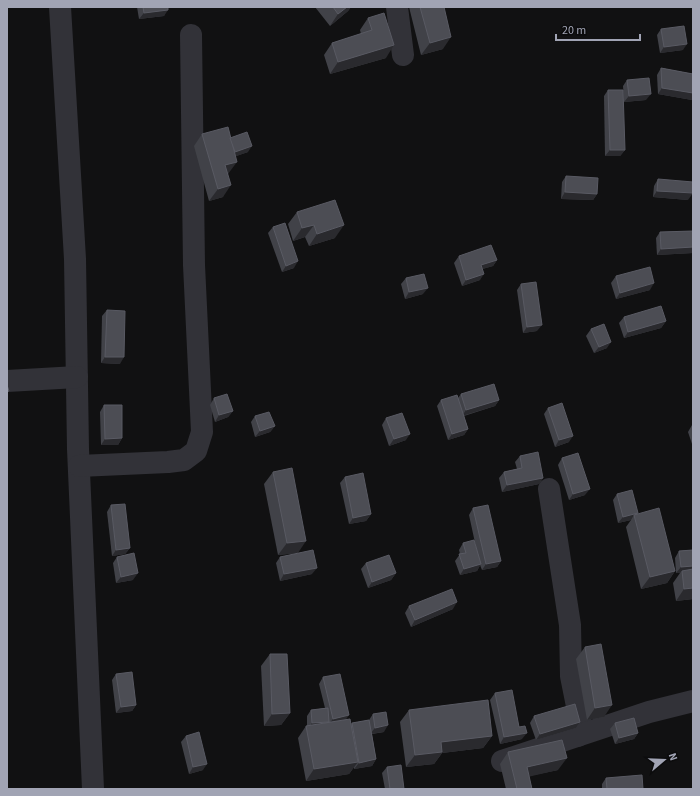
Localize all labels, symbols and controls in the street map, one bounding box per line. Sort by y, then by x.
scale bar [556,16,640,42]
text: 20 m [562,22,586,39]
north arrow [644,740,684,780]
text: N [665,751,681,763]

